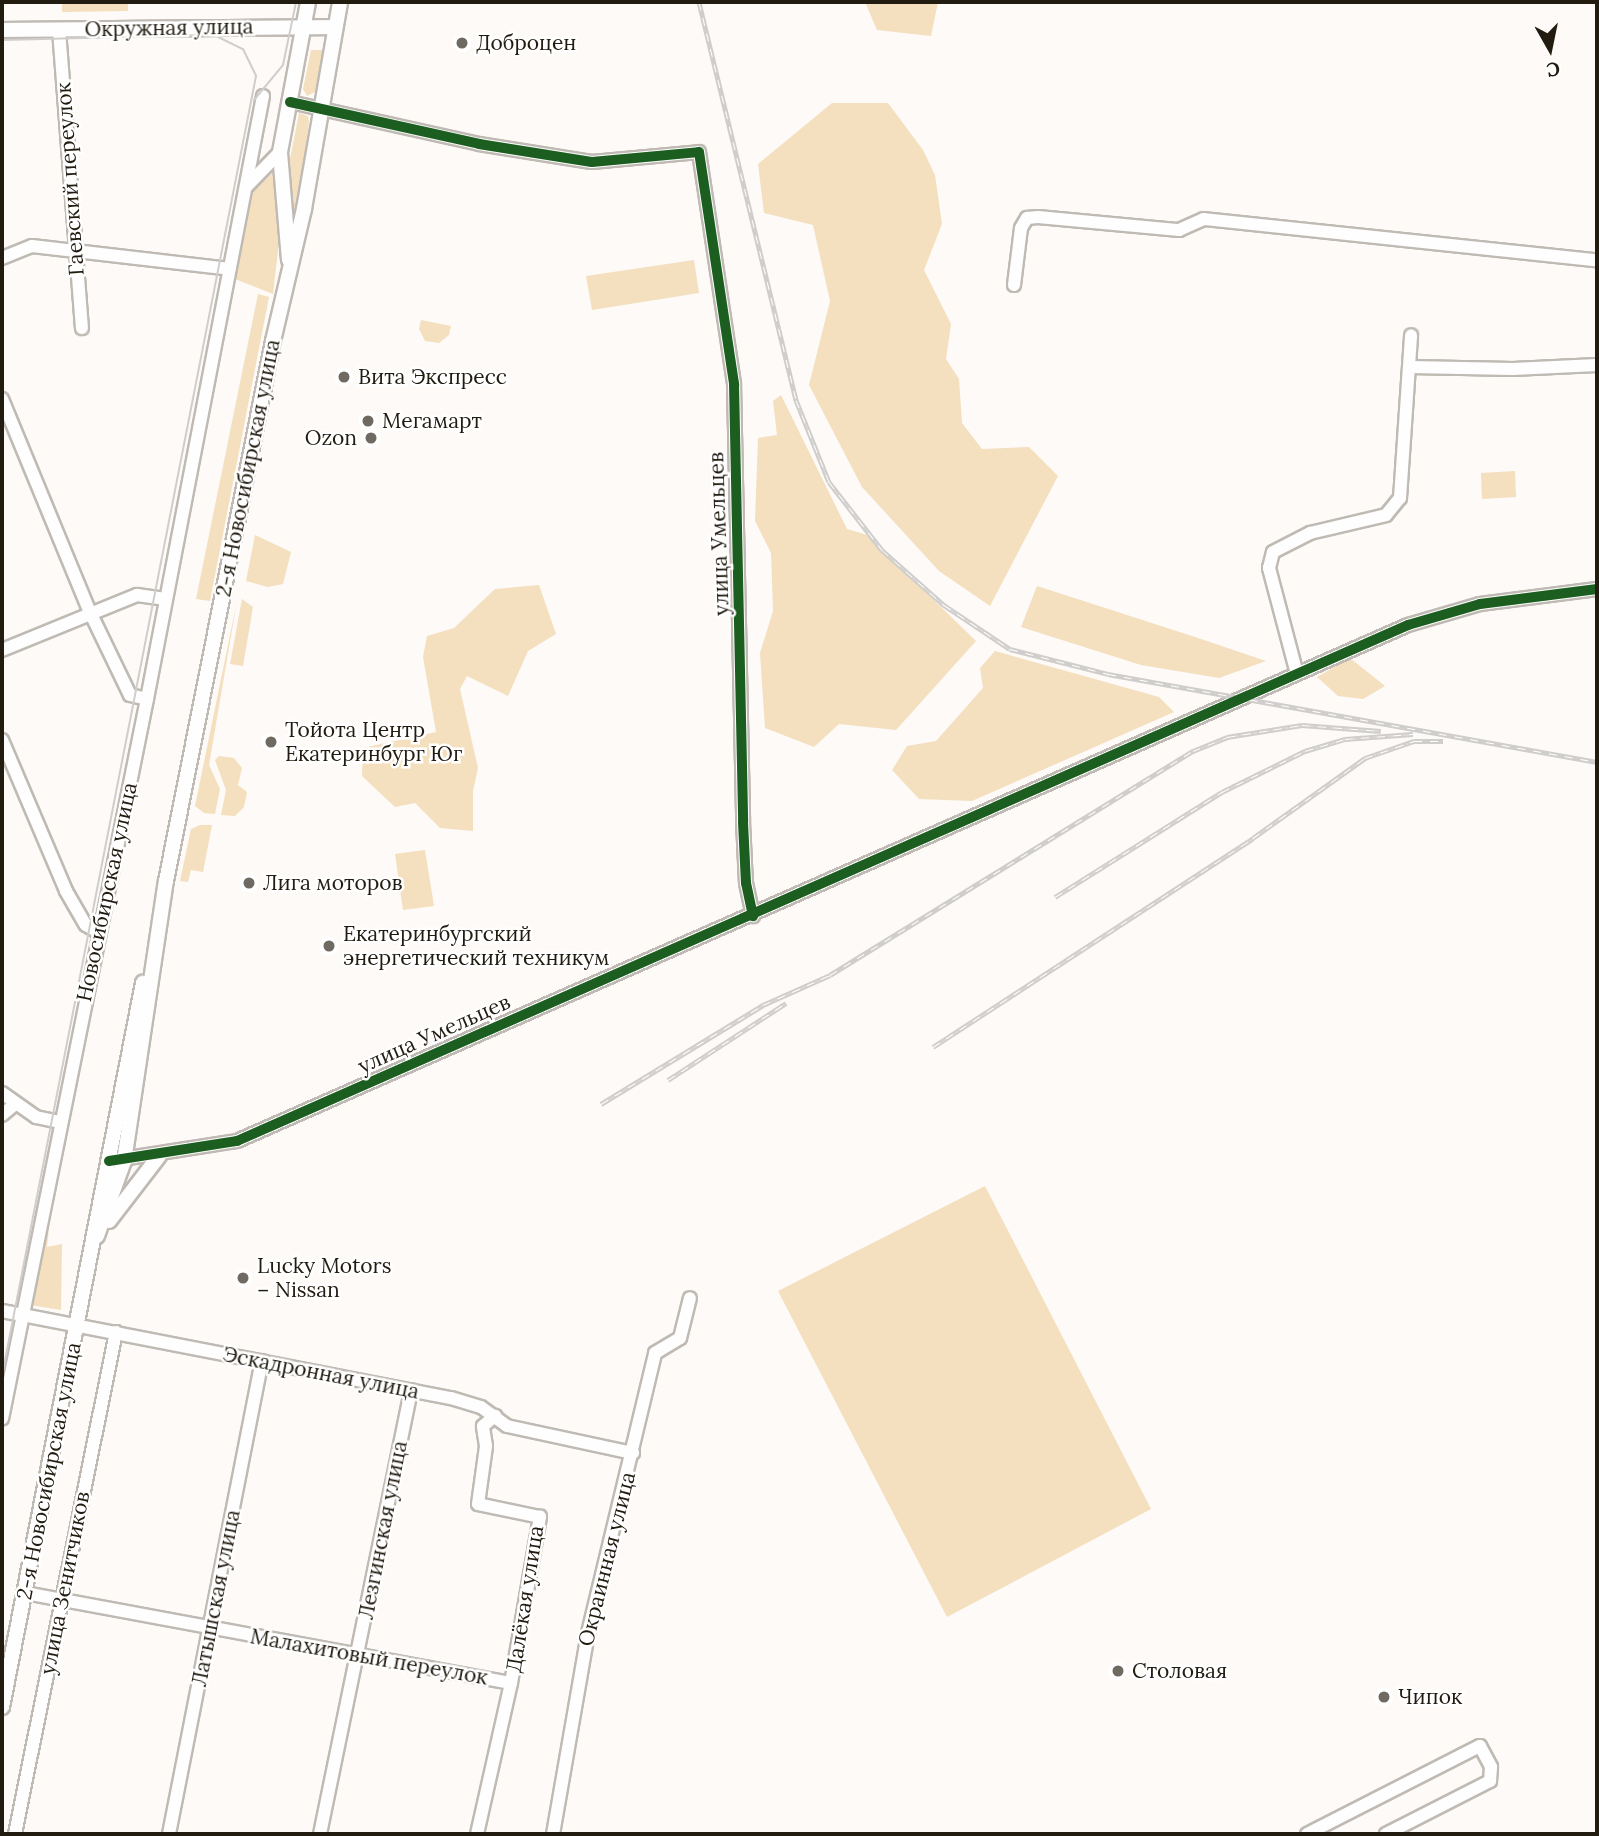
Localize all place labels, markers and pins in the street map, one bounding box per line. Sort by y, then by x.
place label: Доброцен [476,30,576,56]
marker: Доброцен [454,35,470,51]
place label: Вита Экспресс [358,364,507,390]
marker: Вита Экспресс [336,369,352,385]
place label: Мегамарт [382,408,482,434]
marker: Мегамарт [360,413,376,429]
place label: Ozon [305,425,357,451]
marker: Ozon [363,430,379,446]
place label: Тойота Центр Екатеринбург Юг [285,717,462,767]
marker: Тойота Центр Екатеринбург Юг [263,734,279,750]
place label: Лига моторов [263,870,402,896]
marker: Лига моторов [241,875,257,891]
place label: Екатеринбургский энергетический техникум [343,921,610,971]
marker: Екатеринбургский энергетический техникум [321,938,337,954]
place label: Lucky Motors – Nissan [257,1253,391,1303]
marker: Lucky Motors – Nissan [235,1270,251,1286]
place label: Столовая [1132,1658,1227,1684]
marker: Столовая [1110,1663,1126,1679]
place label: Чипок [1398,1684,1462,1710]
marker: Чипок [1376,1689,1392,1705]

